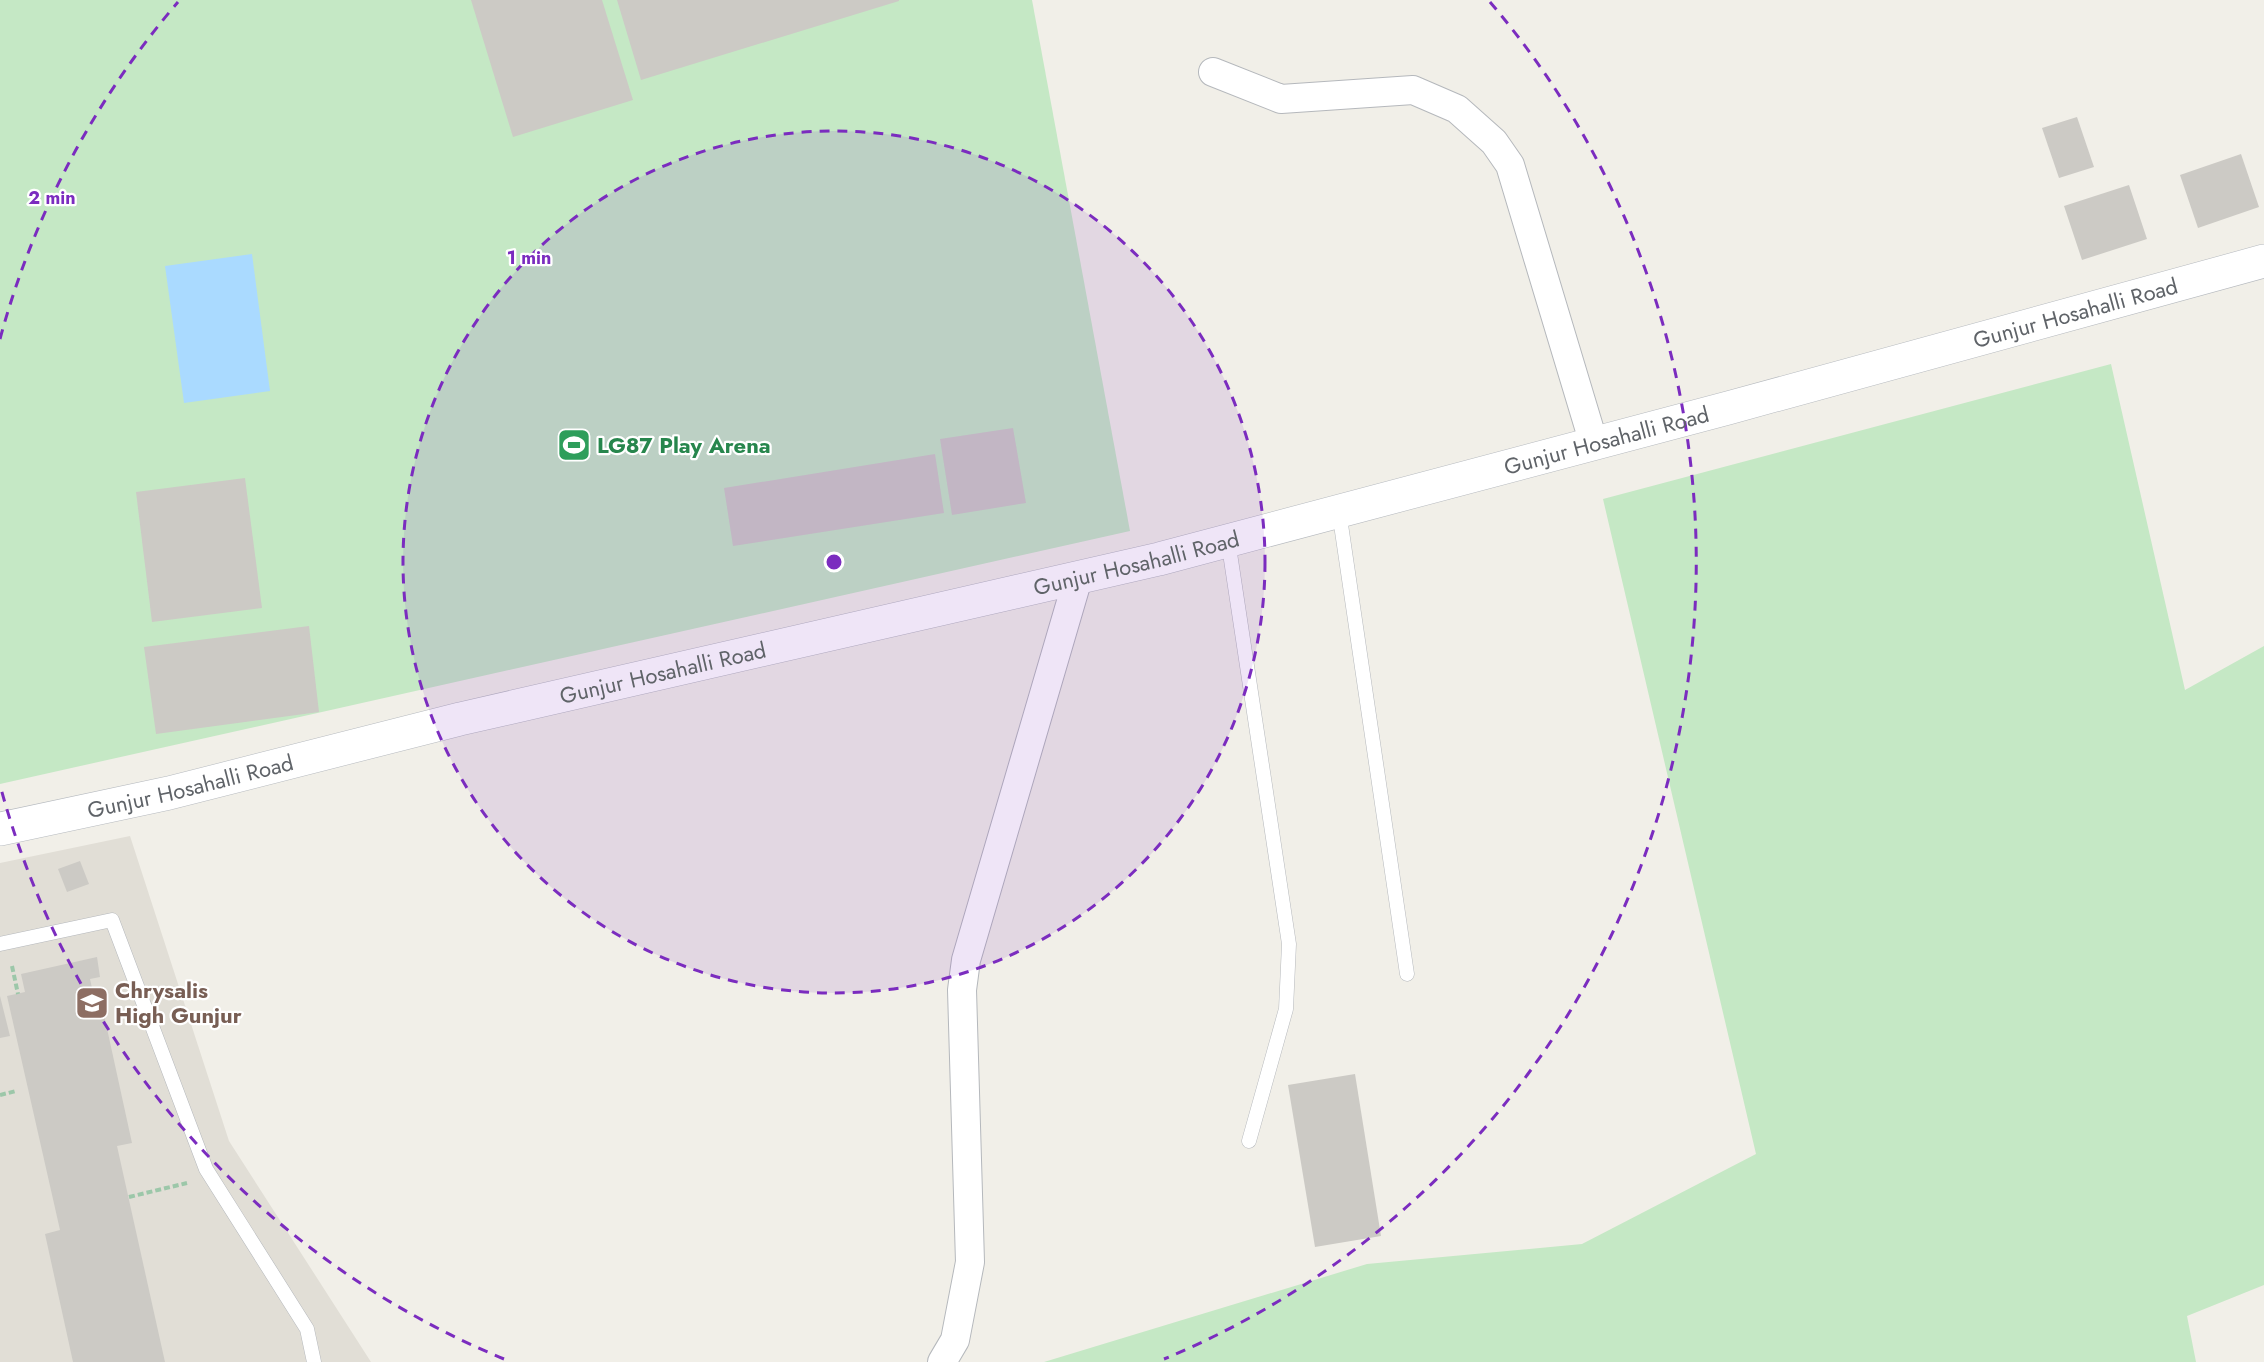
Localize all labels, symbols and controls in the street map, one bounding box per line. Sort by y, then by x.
text: 2 min [28,185,76,211]
text: 1 min [507,245,551,271]
street label: Gunjur Hosahalli Road [1969,269,2181,356]
street label: Gunjur Hosahalli Road [1500,398,1712,483]
sports icon: LG87 Play Arena [556,427,592,463]
place label: LG87 Play Arena [597,429,771,461]
street label: Gunjur Hosahalli Road [1030,522,1243,603]
centre of rings [824,552,844,572]
street label: Gunjur Hosahalli Road [556,633,769,712]
street label: Gunjur Hosahalli Road [84,746,297,826]
place label: Chrysalis High Gunjur [115,974,242,1031]
school or university icon: Chrysalis High Gunjur [74,985,110,1021]

